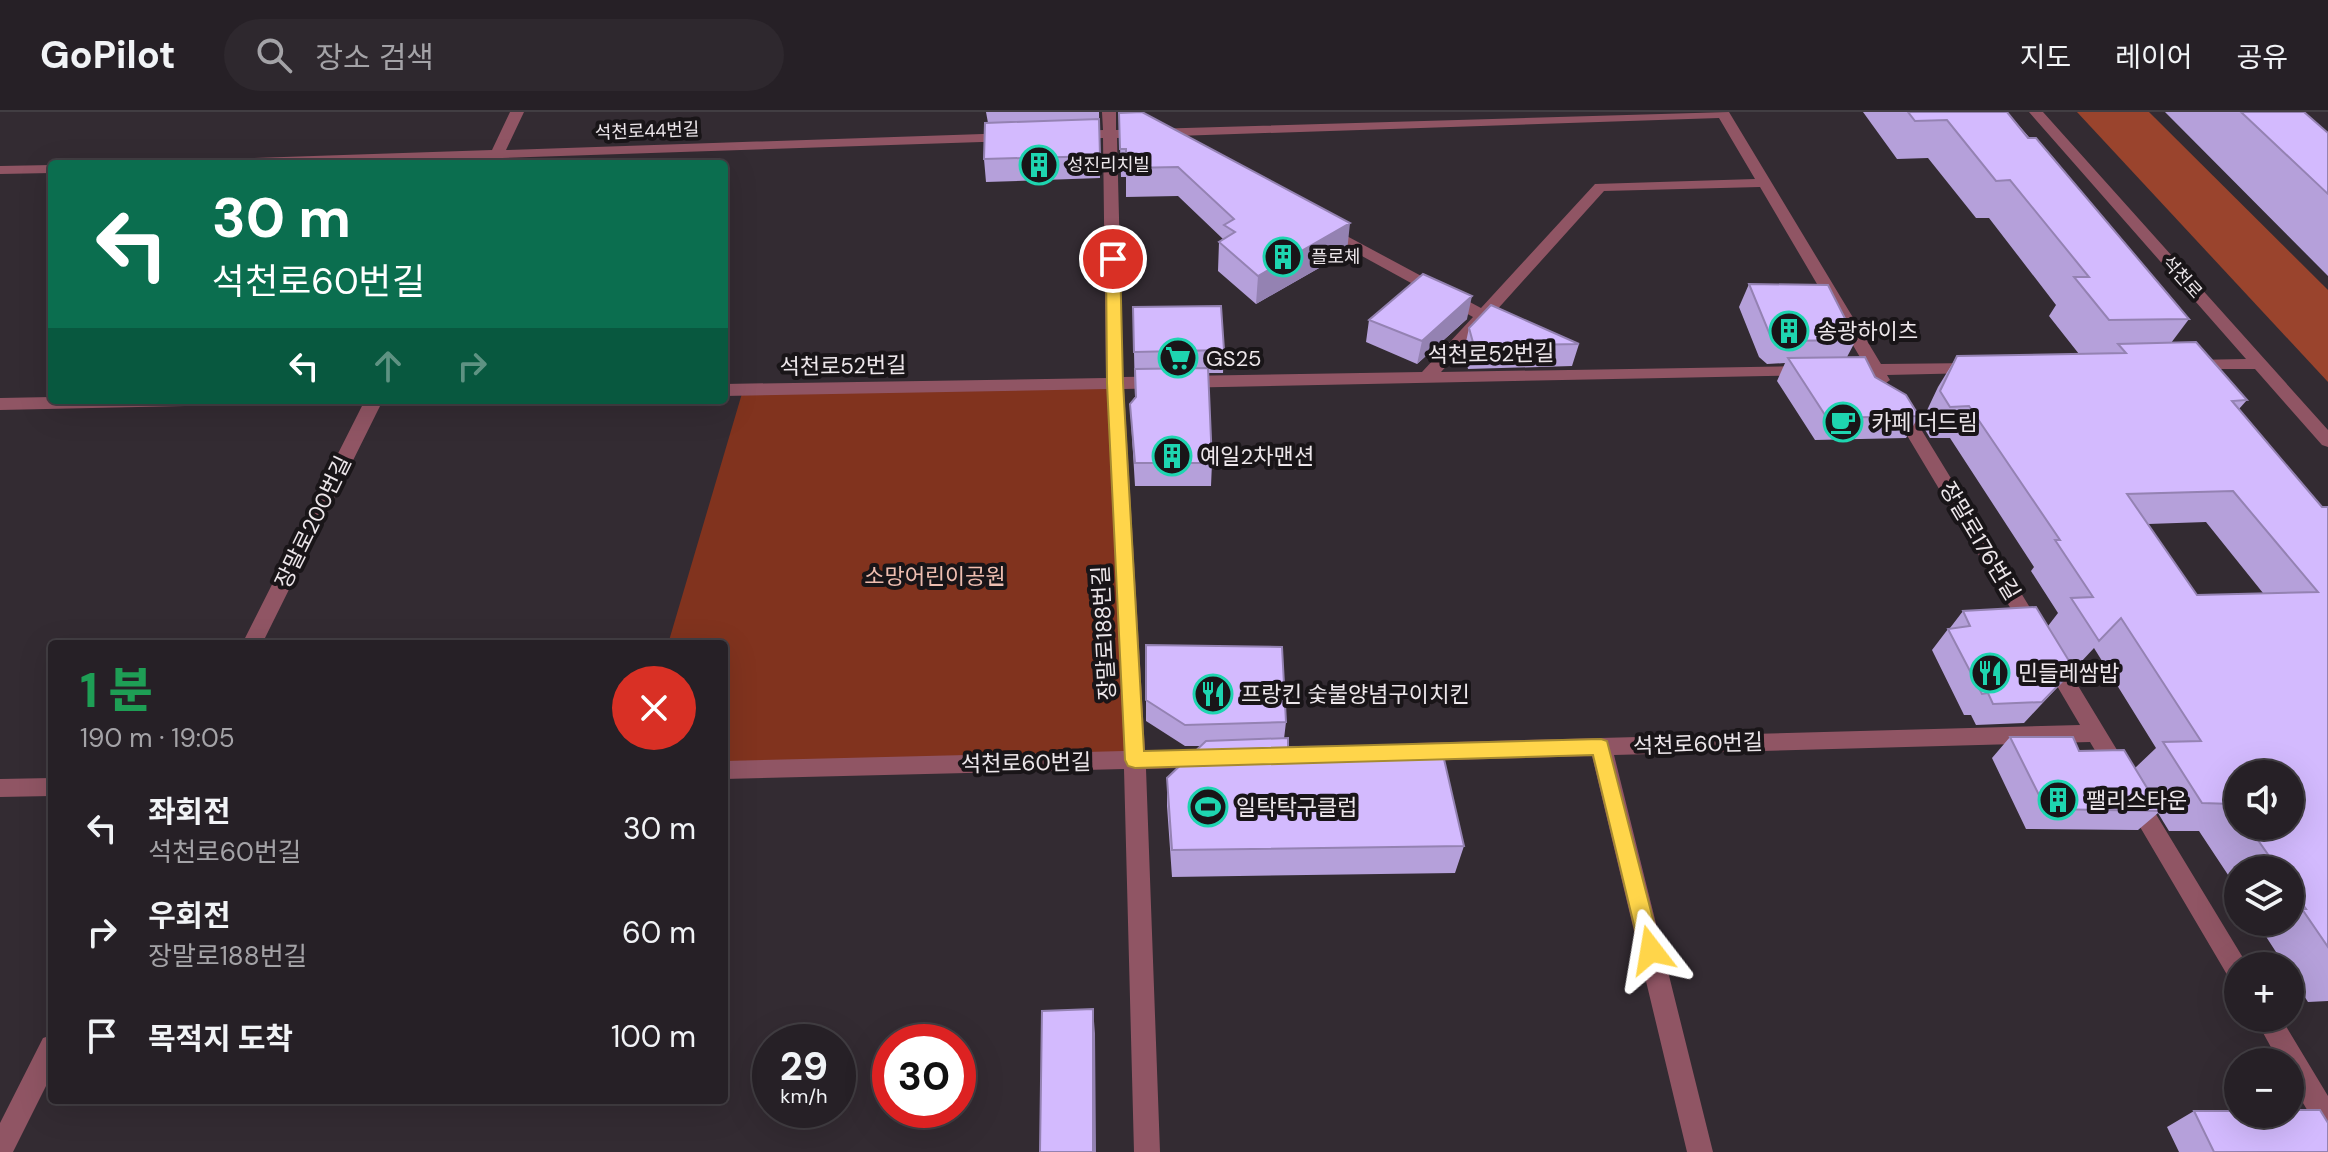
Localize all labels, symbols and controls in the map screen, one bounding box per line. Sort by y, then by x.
search box [224,19,784,91]
text: GoPilot [40,30,176,80]
icon: search [252,33,296,77]
text: 장소 검색 [316,38,434,77]
text: 지도 [2020,39,2071,76]
text: 레이어 [2115,39,2192,76]
text: 공유 [2236,39,2288,76]
street label: 석천로44번길 [594,117,700,145]
building icon: 성진리치빌 [1018,144,1060,186]
place label: 성진리치빌 [1067,153,1150,177]
text: 30 m [212,181,351,254]
icon: left [80,192,184,296]
pin [1079,225,1147,293]
building icon: 플로체 [1262,236,1304,278]
icon: arrive [1091,237,1135,281]
place label: 플로체 [1311,245,1361,269]
street label: 석천로 [2156,251,2208,303]
text: 석천로60번길 [212,258,425,305]
building icon: 송광하이츠 [1768,310,1810,352]
place label: 송광하이츠 [1817,317,1918,346]
supermarket icon: GS25 [1157,337,1199,379]
street label: 석천로52번길 [1427,338,1555,370]
icon: left [282,344,326,388]
icon: ahead [366,344,410,388]
icon: right [450,344,494,388]
place label: GS25 [1206,344,1262,373]
street label: 석천로52번길 [779,350,907,382]
cafe icon: 카페 더드림 [1822,401,1864,443]
place label: 카페 더드림 [1871,408,1978,437]
building icon: 예일2차맨션 [1151,435,1193,477]
place label: 예일2차맨션 [1200,442,1314,471]
street label: 장말로200번길 [268,451,358,593]
street label: 장말로176번길 [1933,477,2027,605]
park label: 소망어린이공원 [864,562,1006,591]
street label: 장말로188번길 [1086,565,1122,701]
restaurant icon: 민들레쌈밥 [1969,652,2011,694]
text: 1 분 [80,659,153,722]
place label: 민들레쌈밥 [2018,659,2119,688]
button: close [612,666,696,750]
restaurant icon: 프랑킨 숯불양념구이치킨 [1192,673,1234,715]
place label: 프랑킨 숯불양념구이치킨 [1241,680,1470,709]
text: 190 m · 19:05 [80,721,235,755]
street label: 석천로60번길 [1632,727,1764,761]
street label: 석천로60번길 [961,747,1091,779]
map controls [2224,760,2304,1128]
button: sound [2224,760,2304,840]
building icon: 팰리스타운 [2037,779,2079,821]
sports icon: 일탁탁구클럽 [1187,786,1229,828]
place label: 팰리스타운 [2086,786,2187,815]
text: 좌회전 [148,792,231,831]
place label: 일탁탁구클럽 [1236,793,1357,822]
icon: left [80,806,124,850]
text: 30 m [623,809,696,848]
text: 석천로60번길 [148,835,302,869]
button: layers [2224,856,2304,936]
text: 우회전 [148,896,231,935]
position arrow [1609,908,1693,992]
icon: right [80,910,124,954]
text: 60 m [622,913,696,952]
text: 장말로188번길 [148,939,307,973]
button: + [2224,952,2304,1032]
icon: arrive [80,1014,124,1058]
text: 100 m [611,1017,696,1056]
text: 목적지 도착 [148,1019,293,1058]
speed limit sign: 30 [872,1024,976,1128]
text: 29 [780,1040,828,1092]
button: − [2224,1048,2304,1128]
text: km/h [780,1083,828,1109]

